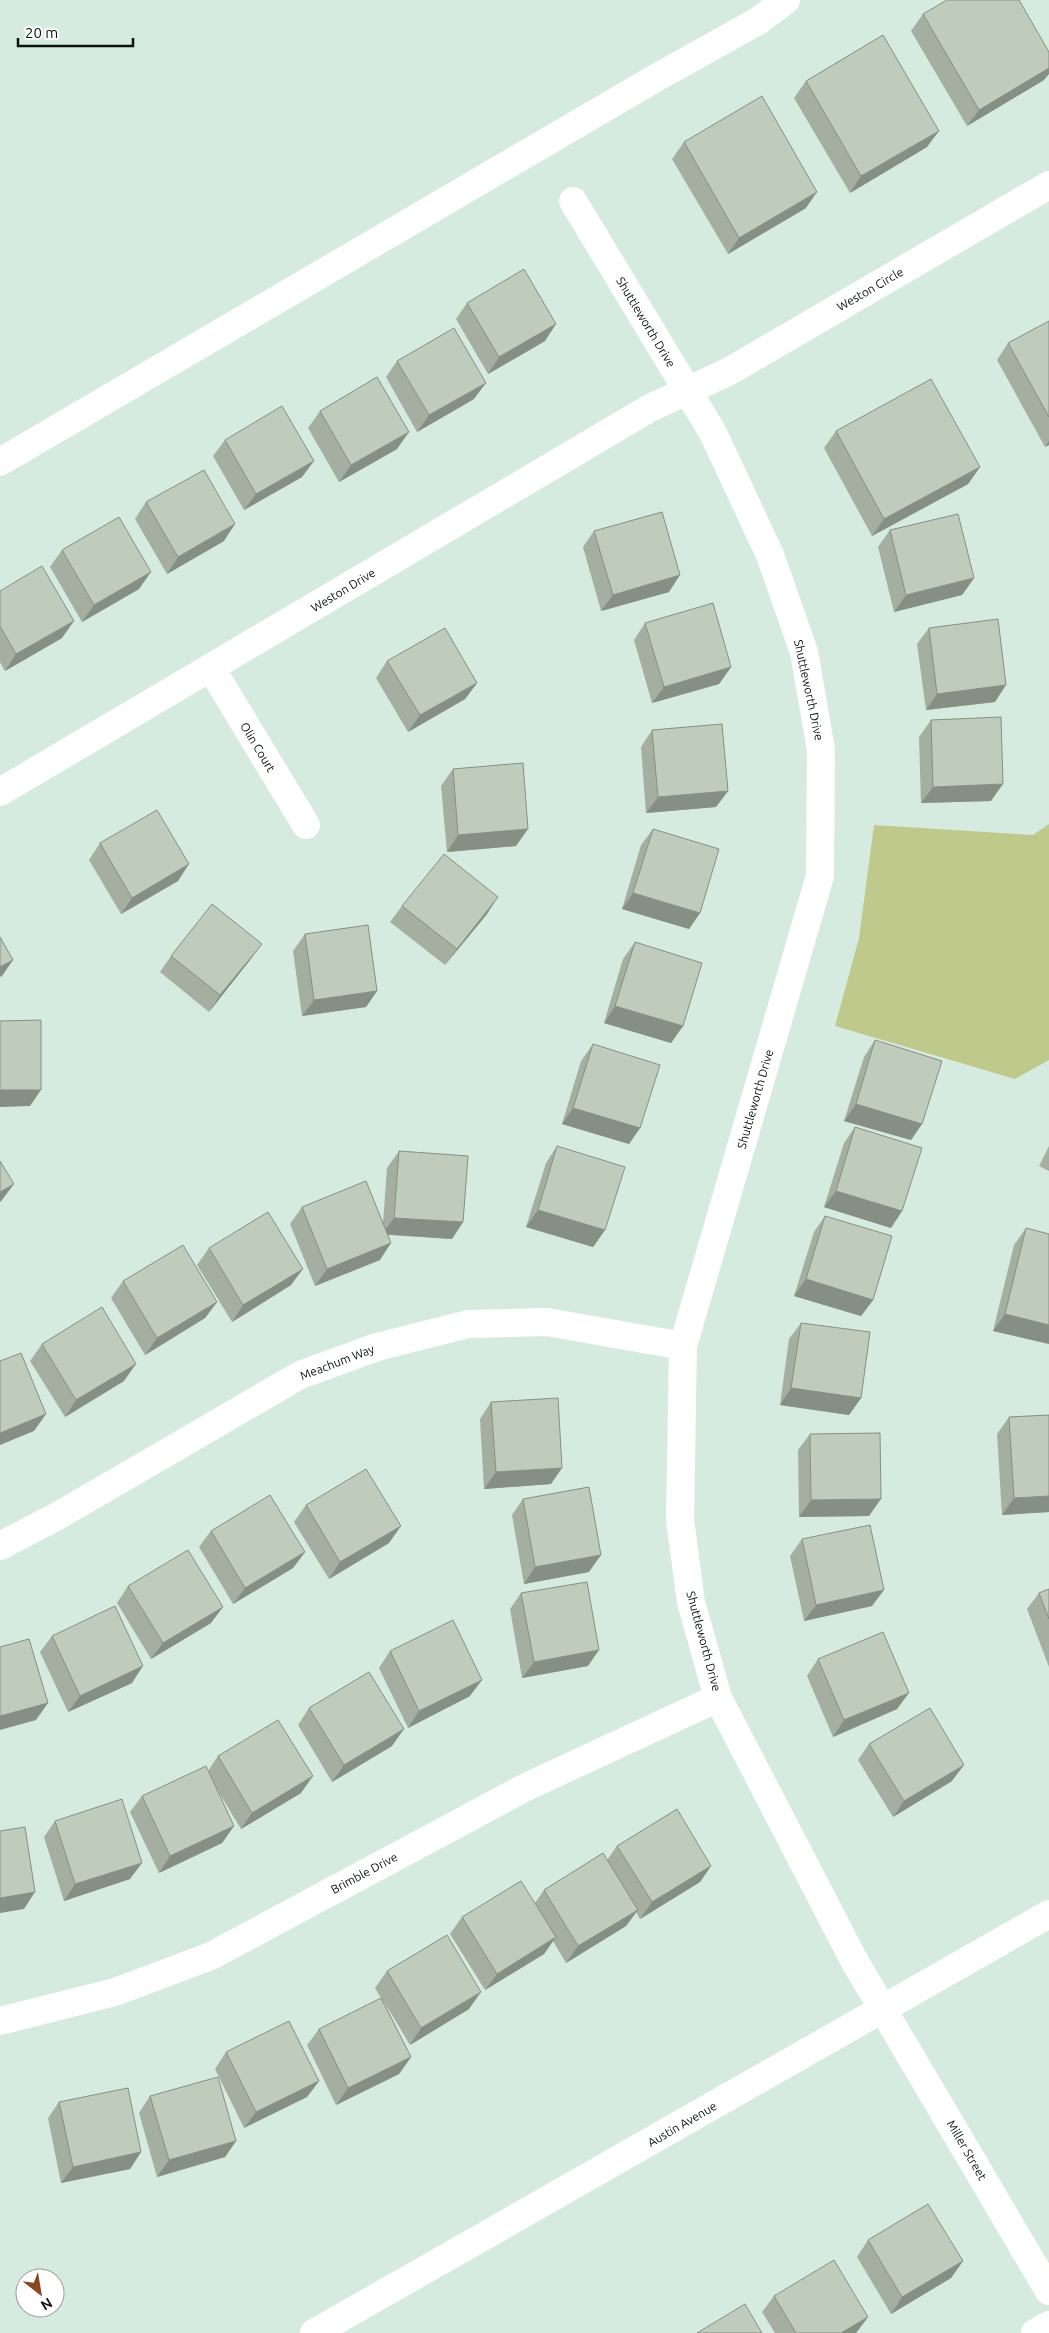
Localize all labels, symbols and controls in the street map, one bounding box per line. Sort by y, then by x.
scale bar [18,15,132,47]
text: 20 m [25,24,58,41]
street label: Weston Circle [835,265,905,313]
street label: Shuttleworth Drive [614,275,678,369]
street label: Weston Drive [309,566,377,614]
street label: Shuttleworth Drive [792,638,826,742]
street label: Olin Court [238,720,278,774]
street label: Shuttleworth Drive [735,1048,775,1150]
street label: Meachum Way [298,1342,376,1382]
street label: Shuttleworth Drive [684,1590,724,1692]
street label: Brimble Drive [329,1850,399,1896]
street label: Austin Avenue [645,2099,719,2149]
street label: Miller Street [945,2118,990,2183]
north arrow [15,2268,65,2318]
text: N [38,2295,55,2314]

